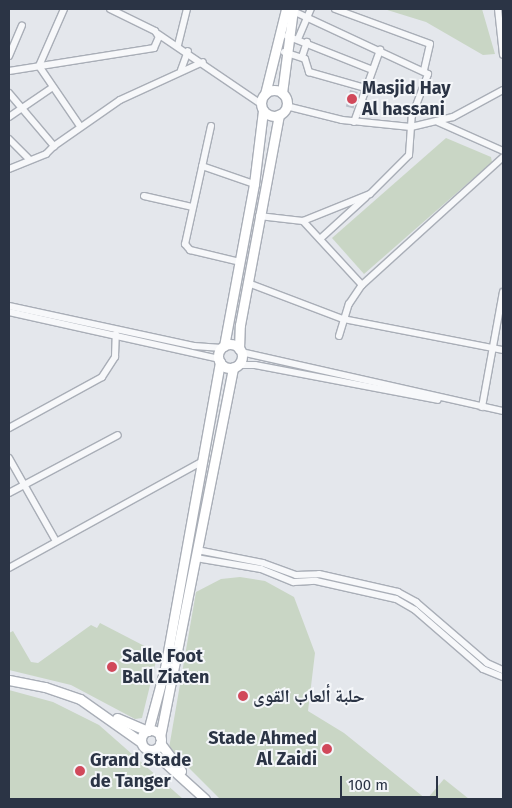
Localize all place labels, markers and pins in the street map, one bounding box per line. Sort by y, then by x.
place label: Masjid Hay Al hassani [362,78,451,120]
marker: Masjid Hay Al hassani [346,93,358,105]
place label: Salle Foot Ball Ziaten [122,646,209,689]
marker: Salle Foot Ball Ziaten [106,661,118,673]
place label: حلبة ألعاب القوى [253,685,365,707]
marker: حلبة ألعاب القوى [237,690,249,702]
place label: Stade Ahmed Al Zaidi [208,728,317,771]
marker: Stade Ahmed Al Zaidi [321,743,333,755]
place label: Grand Stade de Tanger [90,750,191,792]
marker: Grand Stade de Tanger [74,765,86,777]

